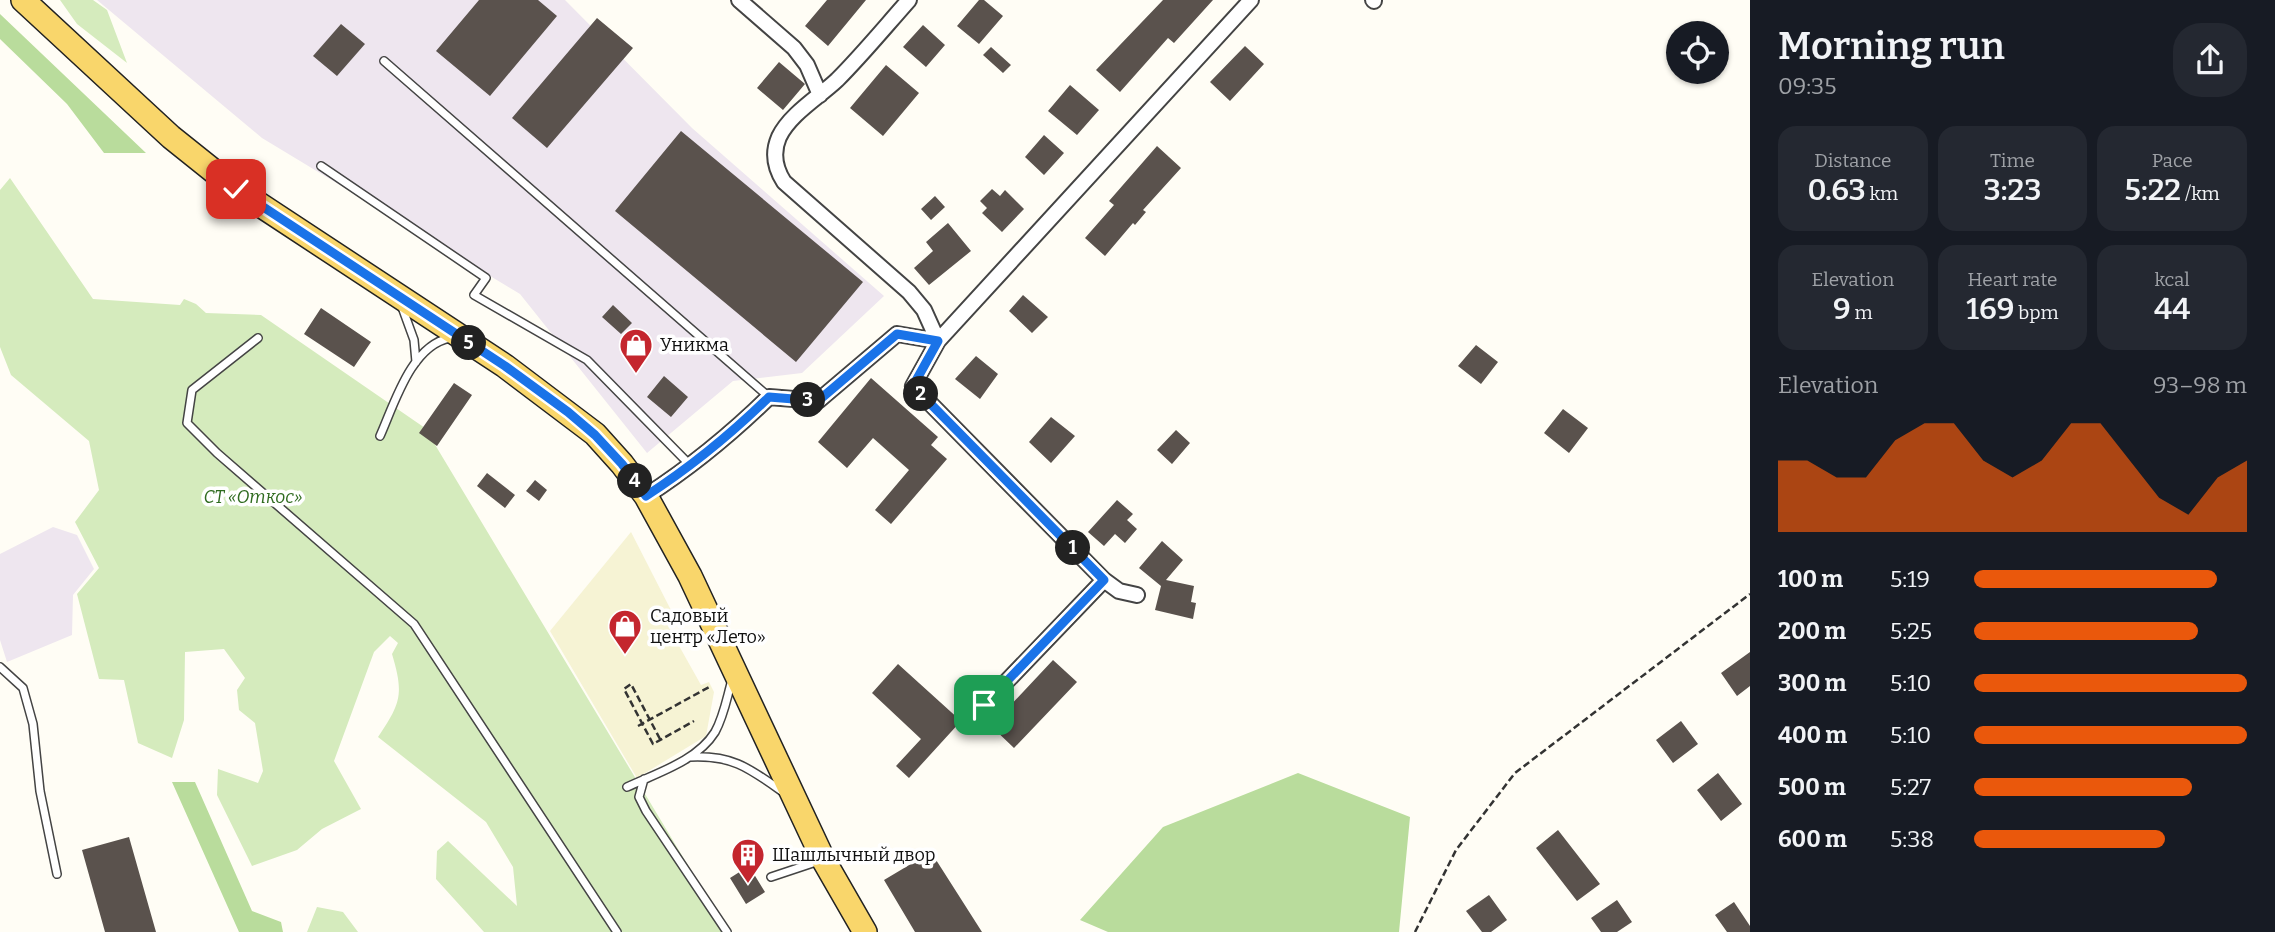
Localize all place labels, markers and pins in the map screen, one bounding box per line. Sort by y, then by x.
pin [206,159,266,219]
pin: 5 [452,326,486,360]
shop icon: Уникма [617,326,655,375]
place label: Уникма [660,334,729,356]
pin: 2 [904,376,939,412]
pin: 3 [790,382,826,418]
pin: 4 [618,463,652,498]
pin: 1 [1056,530,1090,566]
place label: Садовый центр «Лето» [650,605,766,648]
shop icon: Садовый центр «Лето» [606,607,644,656]
pin [954,675,1014,735]
building icon: Шашлычный двор [729,836,767,885]
place label: Шашлычный двор [772,844,936,866]

